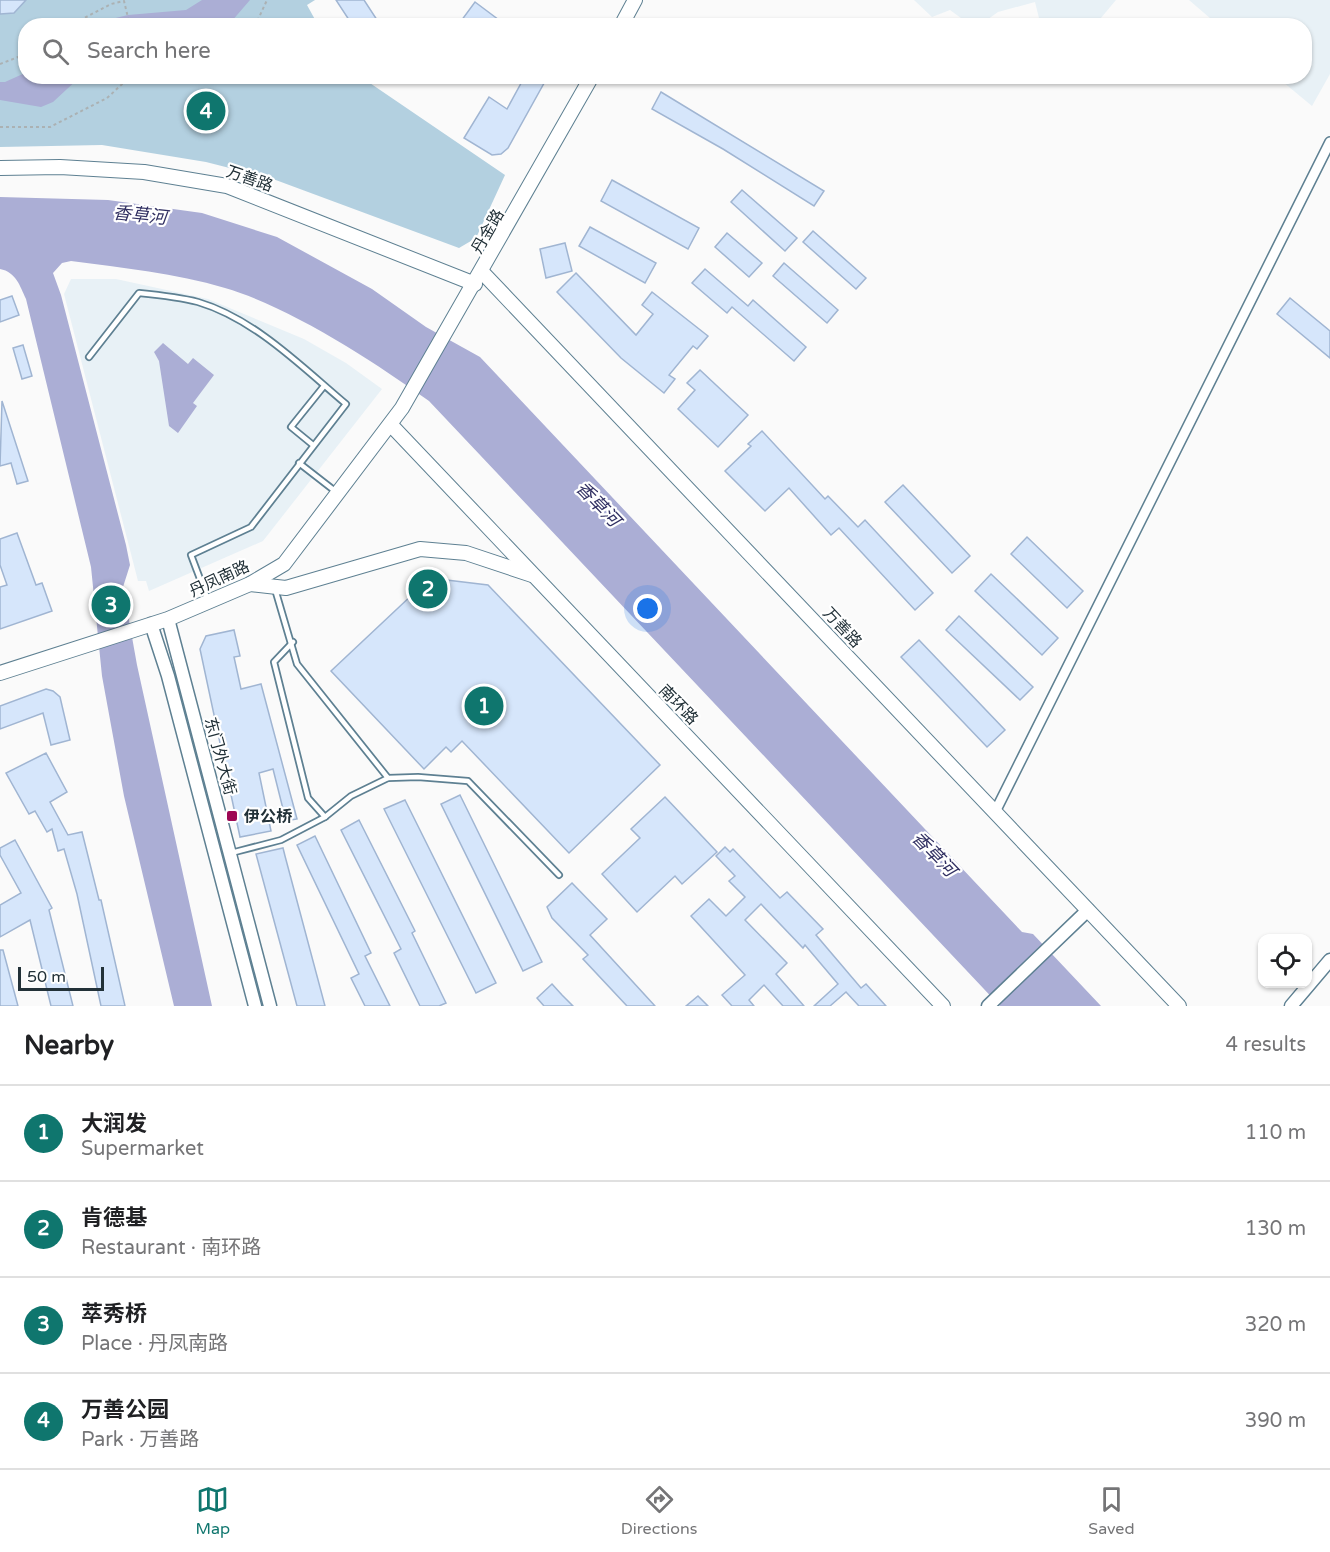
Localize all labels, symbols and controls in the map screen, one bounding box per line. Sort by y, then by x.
search box [18,18,1312,84]
icon: search [39,35,72,68]
text: Search here [87,38,211,64]
pin: 4 [186,88,226,134]
street label: 万善路 [224,162,276,196]
water label: 香草河 [112,201,171,229]
street label: 丹金路 [467,206,509,257]
water label: 香草河 [571,477,627,533]
street label: 丹凤南路 [186,556,253,601]
pin: 2 [408,566,448,612]
pin: 3 [92,582,130,628]
your location [633,594,662,623]
street label: 万善路 [819,603,866,652]
street label: 南环路 [654,680,702,729]
pin: 1 [464,684,504,728]
street label: 东门外大街 [200,715,240,797]
place label: 伊公桥 [243,807,293,827]
marker: 伊公桥 [225,809,239,823]
water label: 香草河 [907,827,963,883]
map controls [1258,934,1312,988]
button: locate [1258,934,1312,988]
scale bar [18,964,104,992]
text: 50 m [27,967,66,987]
text: Nearby [24,1030,114,1061]
text: 4 results [1226,1033,1306,1057]
text: 大润发 [81,1111,147,1137]
text: 1 [37,1121,50,1145]
text: 110 m [1245,1121,1306,1145]
text: Supermarket [81,1137,204,1161]
text: 肯德基 [81,1205,147,1231]
text: 2 [37,1217,50,1241]
text: 130 m [1245,1217,1306,1241]
text: Restaurant · 南环路 [81,1236,261,1260]
text: 萃秀桥 [81,1301,147,1327]
text: 3 [37,1313,50,1337]
text: 320 m [1245,1313,1306,1337]
text: Place · 丹凤南路 [81,1332,228,1356]
text: 万善公园 [81,1397,169,1423]
text: 4 [37,1409,50,1433]
text: 390 m [1245,1409,1306,1433]
text: Park · 万善路 [81,1428,199,1452]
tab: Map [195,1483,230,1539]
tab: Directions [621,1483,697,1539]
tab: Saved [1088,1483,1135,1539]

